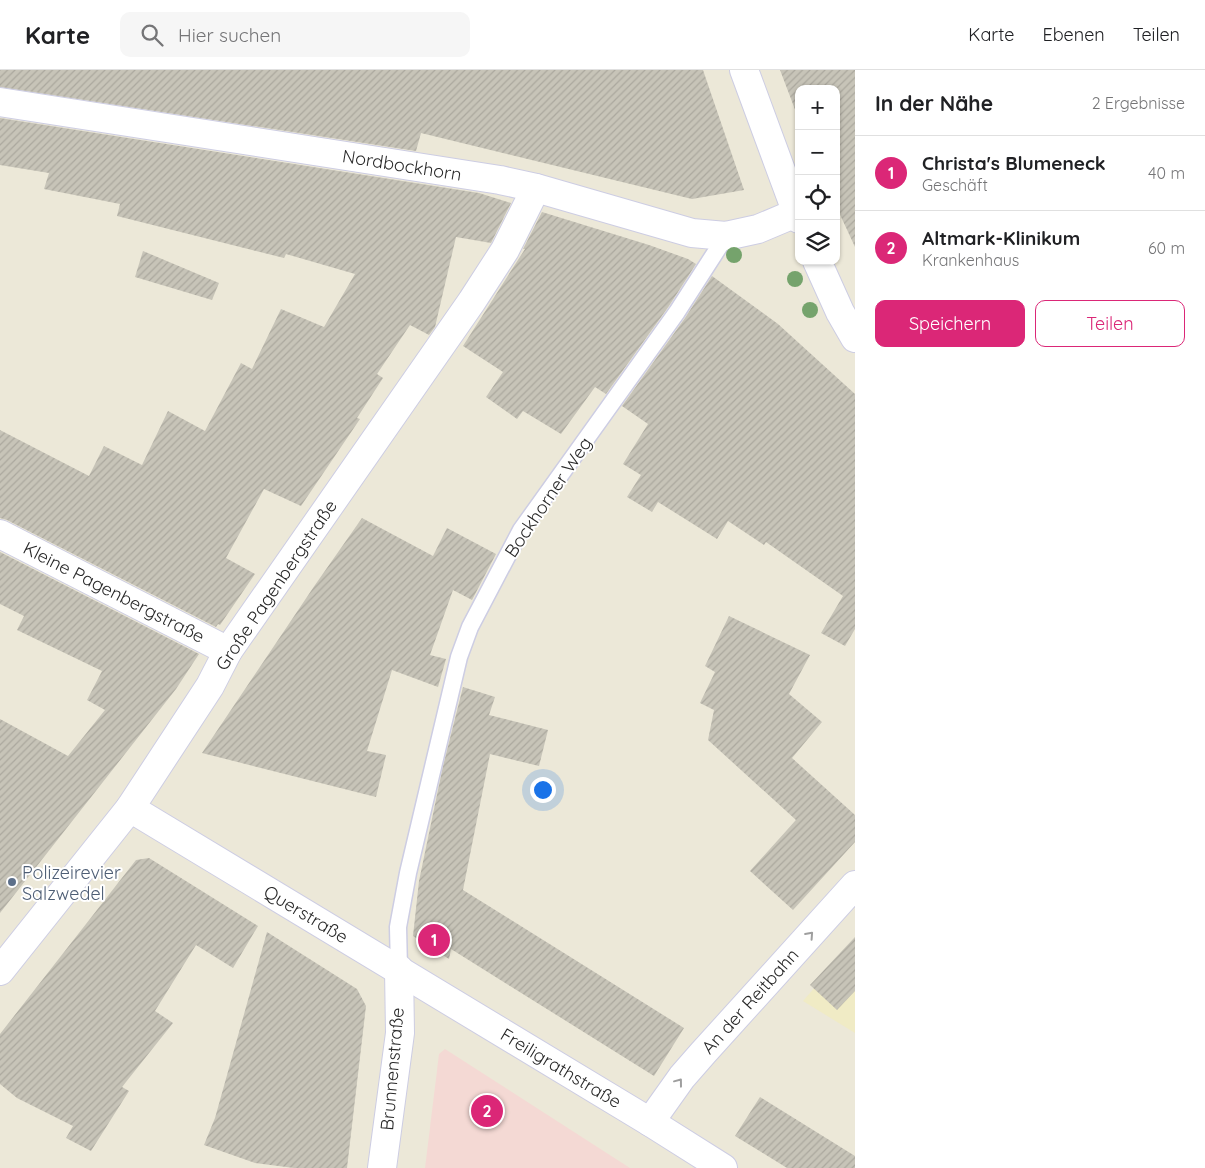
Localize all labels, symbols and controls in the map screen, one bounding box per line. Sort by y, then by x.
search box [120,12,470,57]
text: Karte [25,20,90,50]
icon: search [138,21,166,49]
text: Hier suchen [178,23,281,47]
text: Karte [968,23,1014,46]
text: Ebenen [1042,23,1105,46]
text: Teilen [1133,23,1180,46]
map controls [795,85,840,265]
button: + [795,85,840,130]
text: In der Nähe [875,90,993,116]
text: 2 Ergebnisse [1092,93,1185,113]
button: − [795,130,840,175]
street label: Nordbockhorn [341,144,463,186]
text: Christa's Blumeneck [922,151,1106,175]
text: 1 [888,163,894,183]
text: 40 m [1148,163,1185,183]
button: locate [795,175,840,220]
text: Geschäft [922,175,988,195]
button: layers [795,220,840,265]
text: Altmark-Klinikum [922,226,1080,250]
text: 2 [886,238,896,258]
text: 60 m [1148,238,1185,258]
text: Krankenhaus [922,250,1019,270]
button: Speichern [875,300,1025,347]
button: Teilen [1035,300,1185,347]
street label: Bockhorner Weg [499,432,597,562]
street label: Große Pagenbergstraße [210,495,342,675]
street label: Kleine Pagenbergstraße [19,536,209,648]
your location [530,777,556,803]
place label: Polizeirevier Salzwedel [22,861,121,905]
marker: Polizeirevier Salzwedel [6,876,18,888]
street label: Querstraße [260,880,352,948]
pin: 1 [418,921,450,959]
one-way arrow [804,931,813,940]
street label: An der Reitbahn [696,943,804,1059]
street label: Brunnenstraße [375,1006,409,1132]
street label: Freiligrathstraße [496,1023,626,1113]
one-way arrow [673,1079,681,1088]
pin: 2 [471,1092,503,1130]

